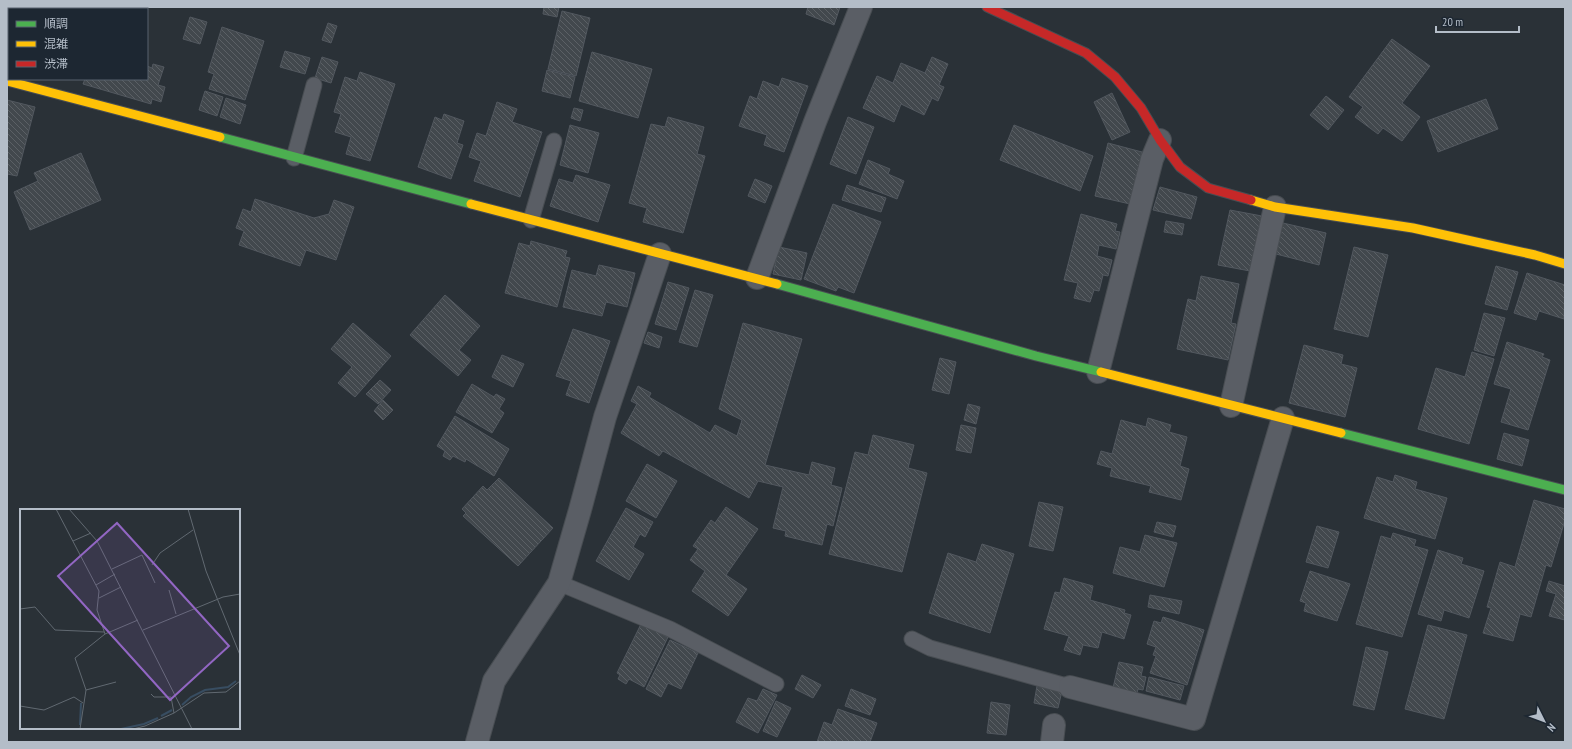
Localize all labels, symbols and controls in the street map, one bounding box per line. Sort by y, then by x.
legend [8,8,148,80]
scale bar [1436,8,1519,34]
text: 20 m [1442,14,1463,29]
text: 順調 [44,16,68,31]
text: 混雑 [44,36,68,51]
text: 渋滞 [44,56,68,71]
inset map [20,509,240,729]
north arrow [1524,701,1564,741]
text: N [1544,721,1559,735]

